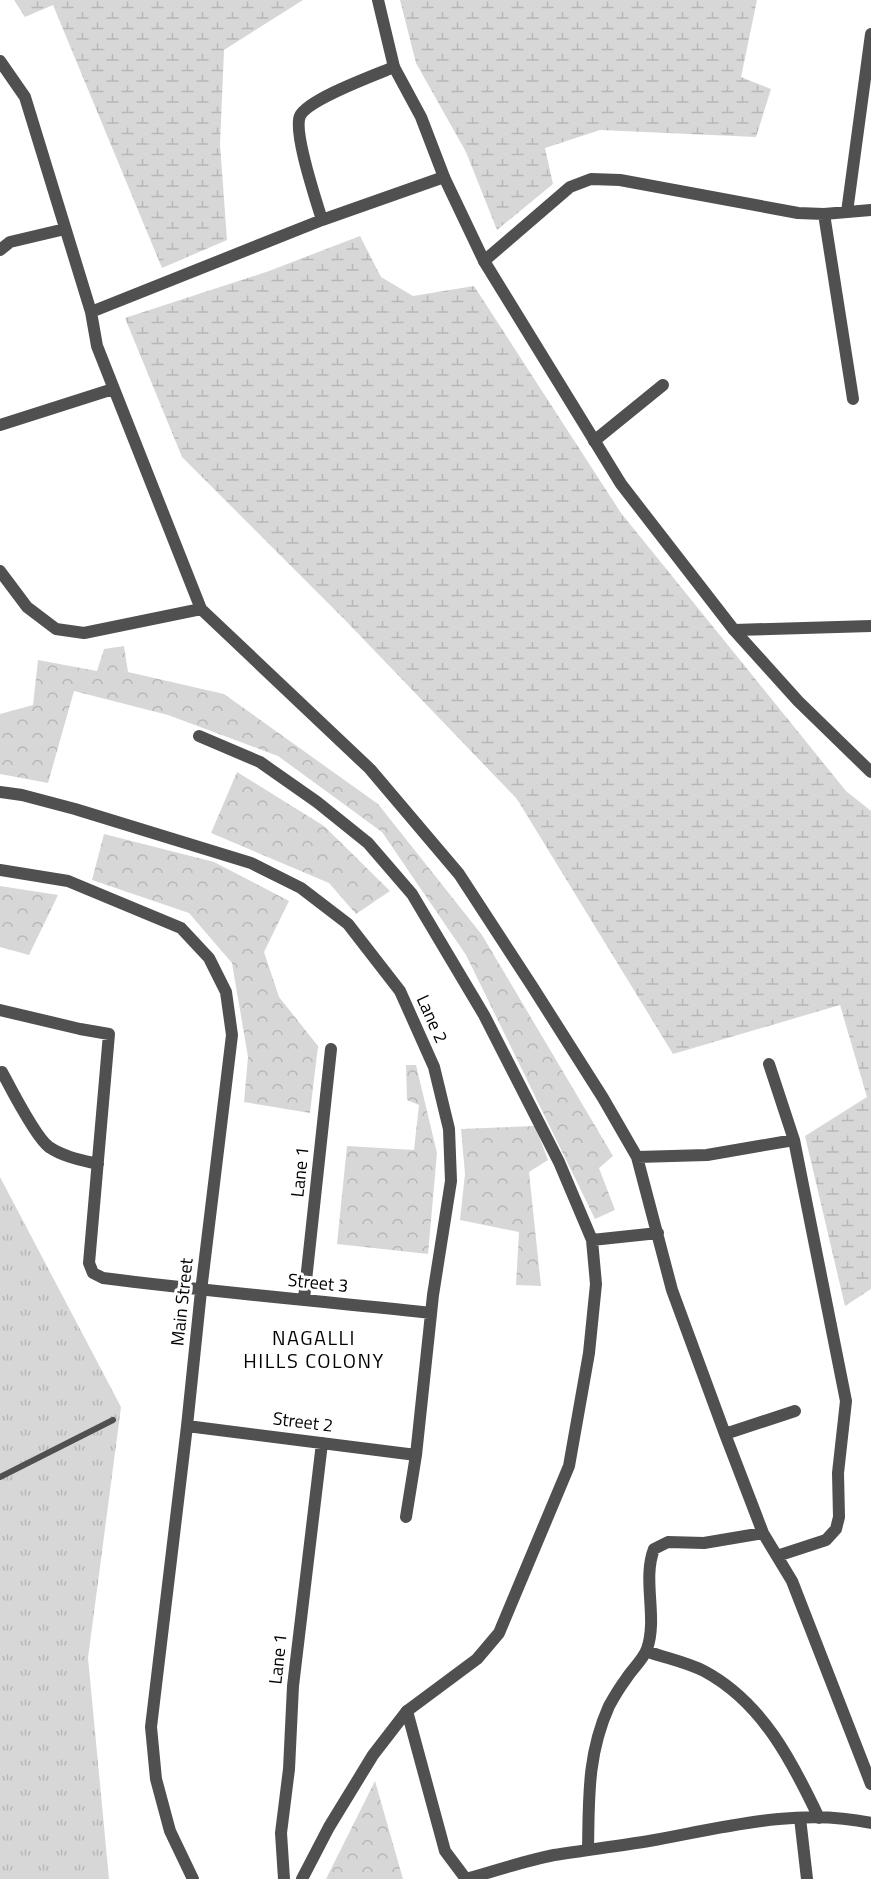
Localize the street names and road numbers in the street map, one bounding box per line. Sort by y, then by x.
street label: Lane 2 [410,990,455,1047]
street label: Lane 1 [283,1145,316,1198]
street label: Main Street [163,1256,200,1347]
street label: Street 3 [287,1266,350,1299]
street label: Street 2 [271,1404,335,1439]
street label: Lane 1 [261,1632,294,1685]

